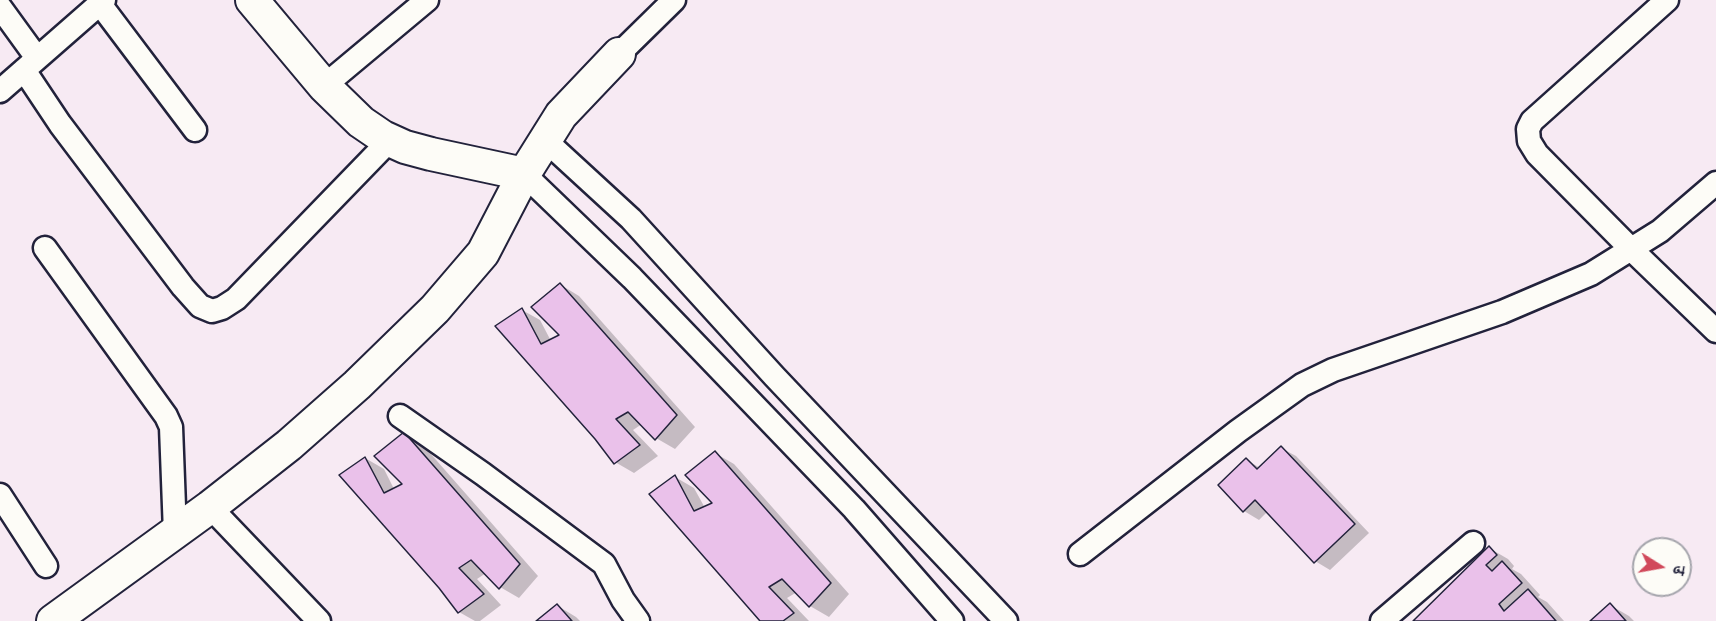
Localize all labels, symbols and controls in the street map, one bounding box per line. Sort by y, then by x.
north arrow [1632,537,1692,597]
text: उ [1666,564,1690,577]

